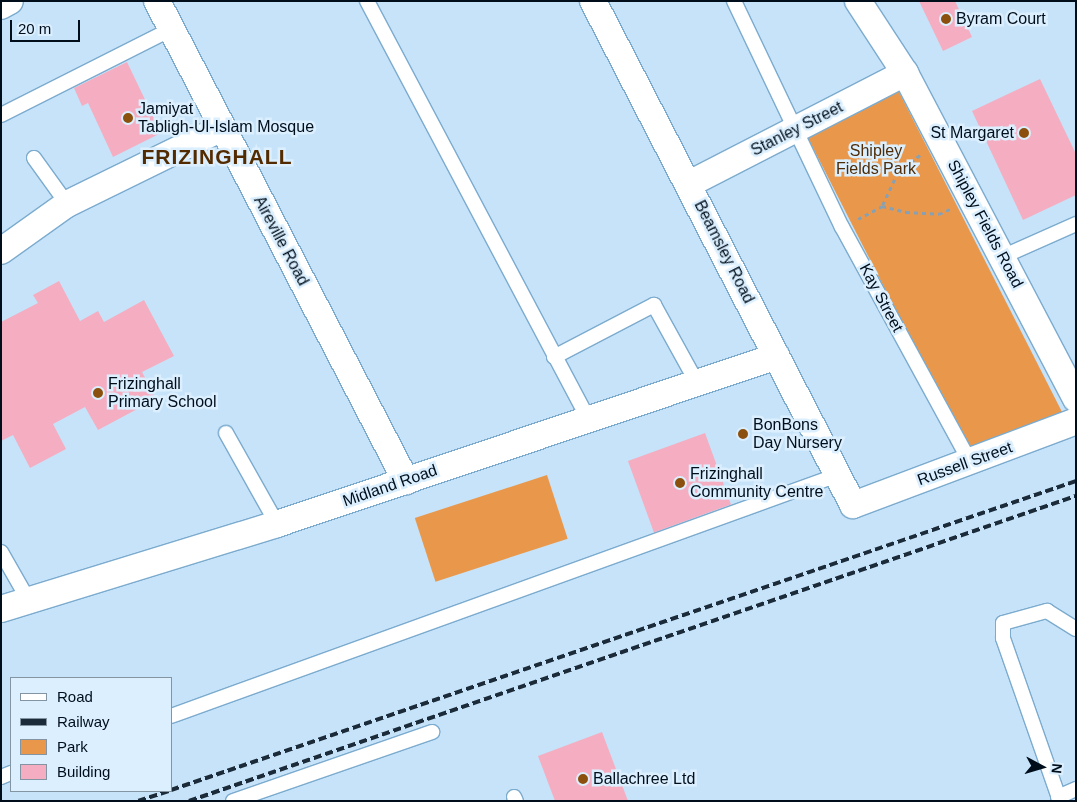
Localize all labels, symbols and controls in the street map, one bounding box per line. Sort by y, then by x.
place label: Byram Court [956,9,1046,29]
scale bar [12,10,82,42]
marker: Byram Court [940,13,952,25]
text: 20 m [18,20,51,37]
street label: Stanley Street [748,98,846,160]
place label: Jamiyat Tabligh-Ul-Islam Mosque [138,99,314,137]
marker: Jamiyat Tabligh-Ul-Islam Mosque [122,112,134,124]
place label: St Margaret [930,123,1014,143]
marker: St Margaret [1018,127,1030,139]
park label: Shipley Fields Park [836,141,916,179]
district label: FRIZINGHALL [140,144,294,170]
street label: Shipley Fields Road [943,157,1027,291]
street label: Aireville Road [249,193,313,289]
street label: Beamsley Road [690,197,758,307]
street label: Kay Street [855,261,907,335]
place label: Frizinghall Primary School [108,374,216,412]
marker: Frizinghall Primary School [92,387,104,399]
place label: BonBons Day Nursery [753,415,842,453]
marker: BonBons Day Nursery [737,428,749,440]
street label: Russell Street [915,438,1015,490]
street label: Midland Road [340,461,440,511]
place label: Frizinghall Community Centre [690,464,823,502]
marker: Frizinghall Community Centre [674,477,686,489]
legend [10,677,172,792]
text: Road [57,688,93,705]
text: Railway [57,713,110,730]
text: Park [57,738,88,755]
north arrow [1017,742,1067,792]
text: Building [57,763,110,780]
text: N [1048,763,1065,774]
place label: Ballachree Ltd [593,769,695,789]
marker: Ballachree Ltd [577,773,589,785]

